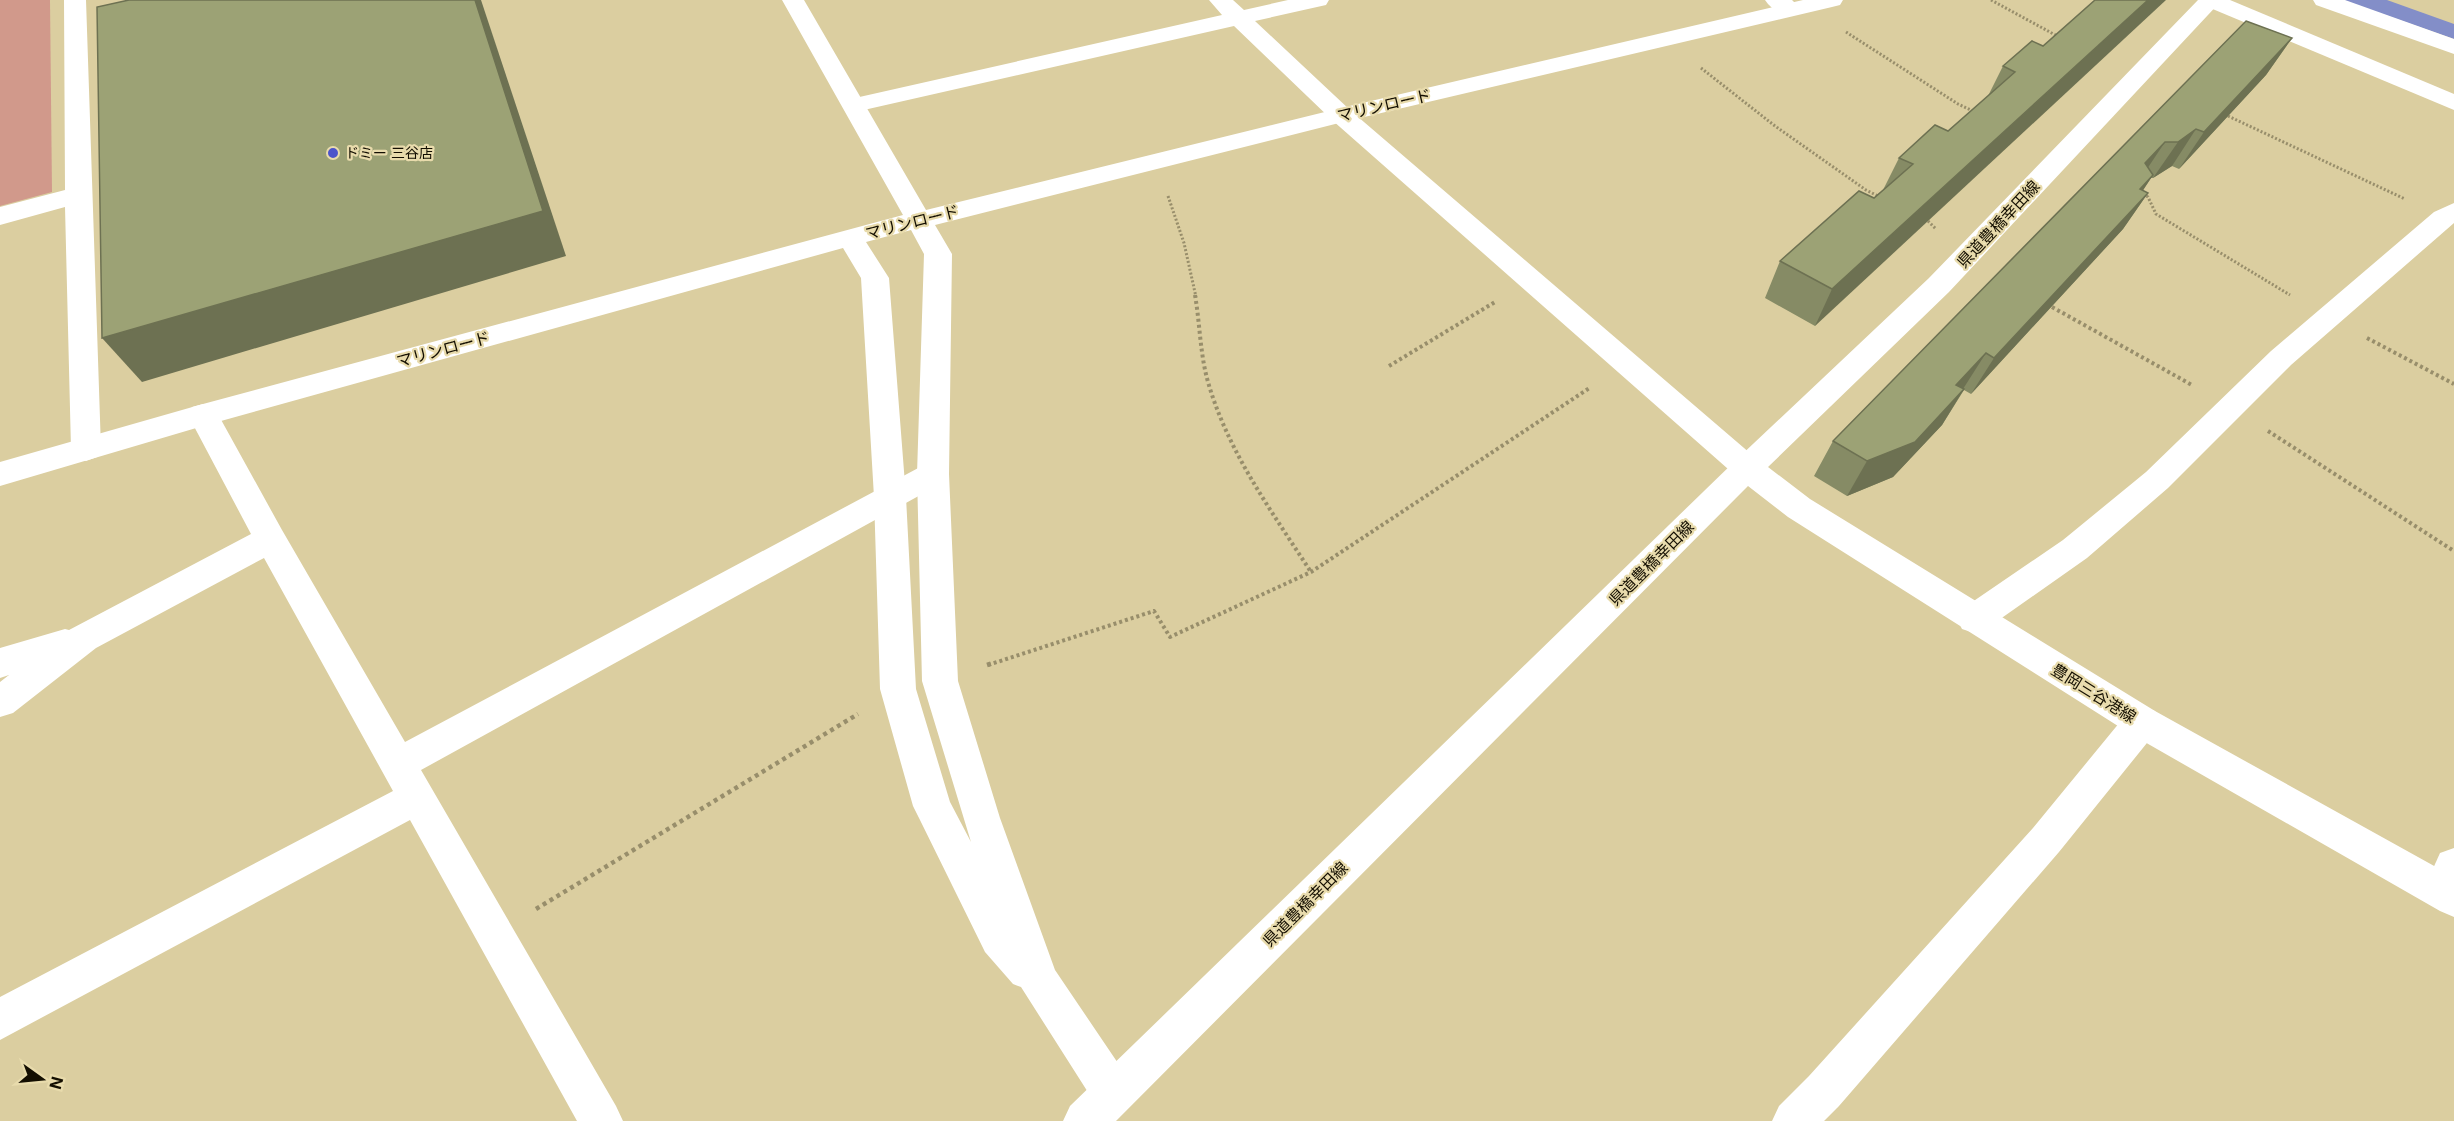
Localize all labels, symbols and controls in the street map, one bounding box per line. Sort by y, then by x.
street label: マリンロード [1335,84,1433,126]
place label: ドミー 三谷店 [345,144,433,161]
marker: ドミー 三谷店 [326,146,340,160]
street label: 県道豊橋幸田線 [1952,176,2044,272]
street label: マリンロード [863,201,961,243]
street label: マリンロード [394,327,492,371]
street label: 県道豊橋幸田線 [1604,516,1698,610]
street label: 豊岡三谷港線 [2048,659,2140,727]
street label: 県道豊橋幸田線 [1258,857,1352,951]
north arrow [12,1049,72,1109]
text: N [45,1074,68,1091]

